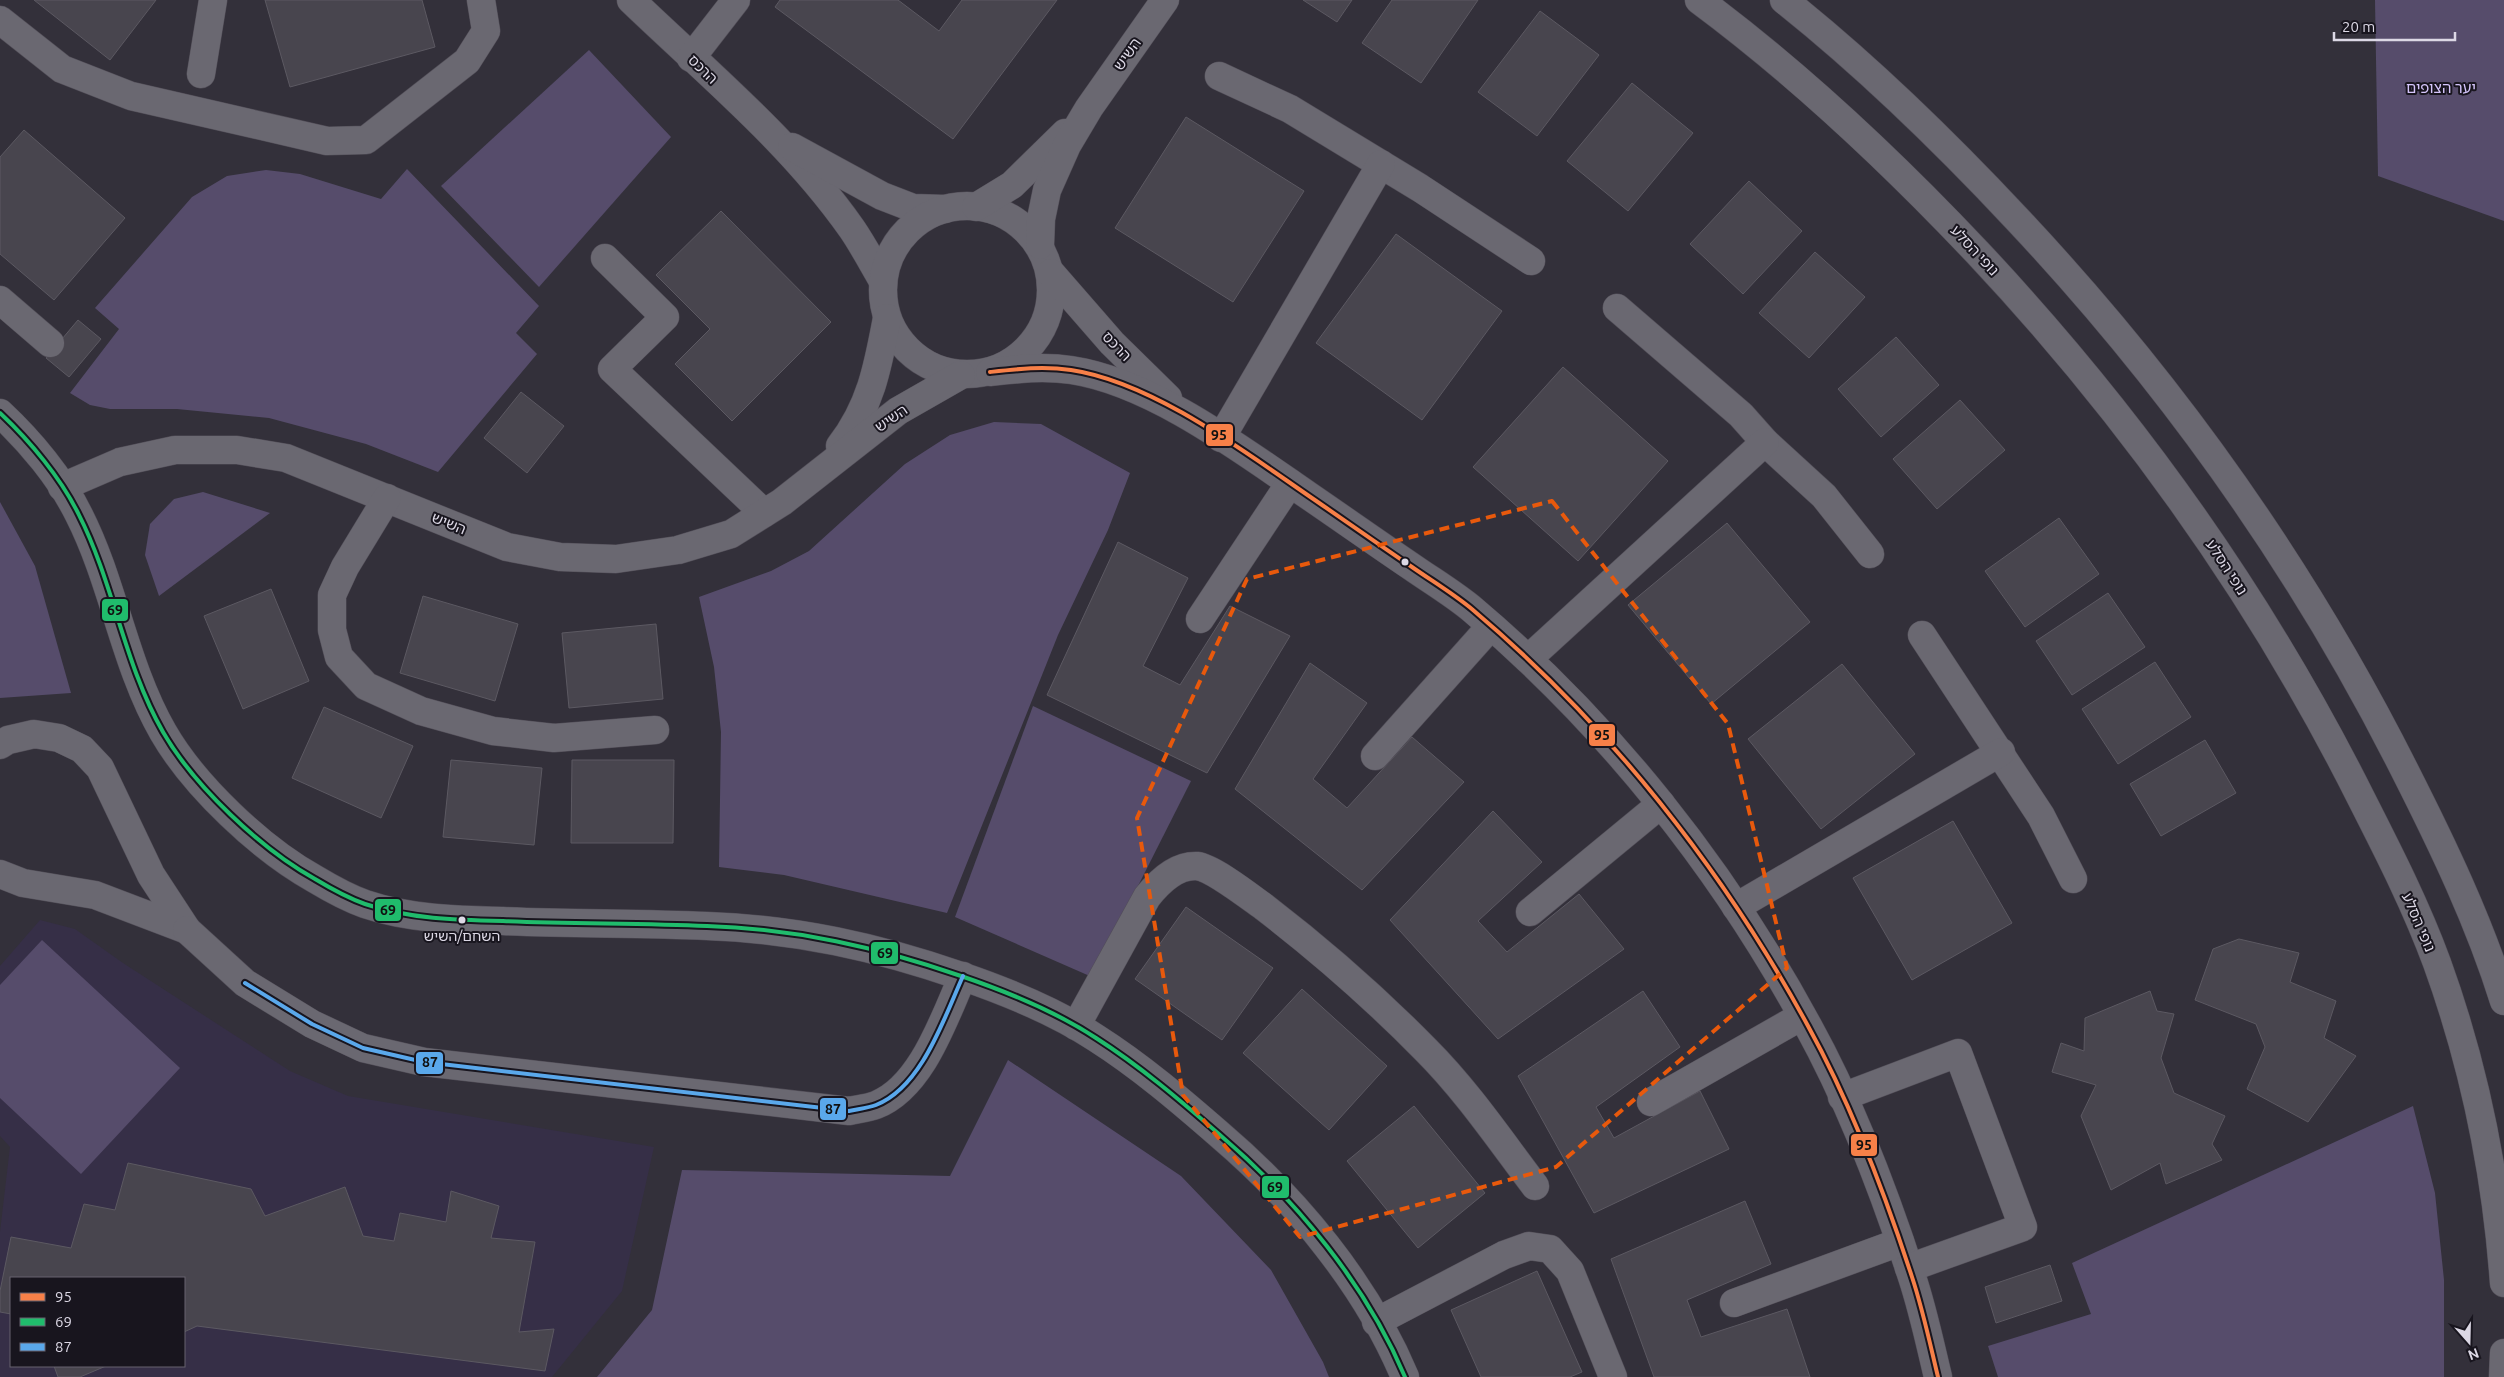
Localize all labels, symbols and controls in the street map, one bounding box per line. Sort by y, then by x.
scale bar [2334,10,2455,42]
text: 20 m [2342,18,2375,35]
street label: השיש [1110,34,1144,74]
street label: הרכס [685,51,721,87]
park label: יער הצופים [2406,79,2476,96]
street label: נופי הסלע [1947,221,2003,279]
street label: הרכס [1099,328,1135,364]
street label: השיש [871,401,911,435]
line badge: 95 [1205,423,1234,447]
text: 95 [1211,427,1227,443]
street label: השיש [429,508,469,538]
street label: נופי הסלע [2203,536,2251,598]
unlabelled marker [1400,557,1410,567]
line badge: 69 [101,598,129,622]
text: 69 [107,602,123,618]
line badge: 95 [1588,723,1616,747]
text: 95 [1594,727,1610,743]
street label: נופי הסלע [2399,890,2439,954]
line badge: 69 [374,898,402,922]
text: 69 [380,902,396,918]
marker: השחם/השיש [457,915,467,925]
place label: השחם/השיש [424,928,500,944]
line badge: 69 [870,941,899,965]
text: 69 [877,945,893,961]
line badge: 87 [415,1051,444,1075]
text: 87 [422,1054,438,1070]
line badge: 87 [819,1097,847,1121]
text: 87 [825,1101,841,1117]
line badge: 95 [1850,1133,1878,1157]
text: 95 [1856,1137,1872,1153]
line badge: 69 [1261,1175,1290,1199]
text: 69 [1267,1179,1283,1195]
legend [10,1277,185,1367]
text: 95 [55,1288,72,1305]
text: 69 [55,1313,72,1330]
north arrow [2444,1317,2494,1367]
text: 87 [55,1338,72,1355]
text: N [2466,1345,2481,1364]

